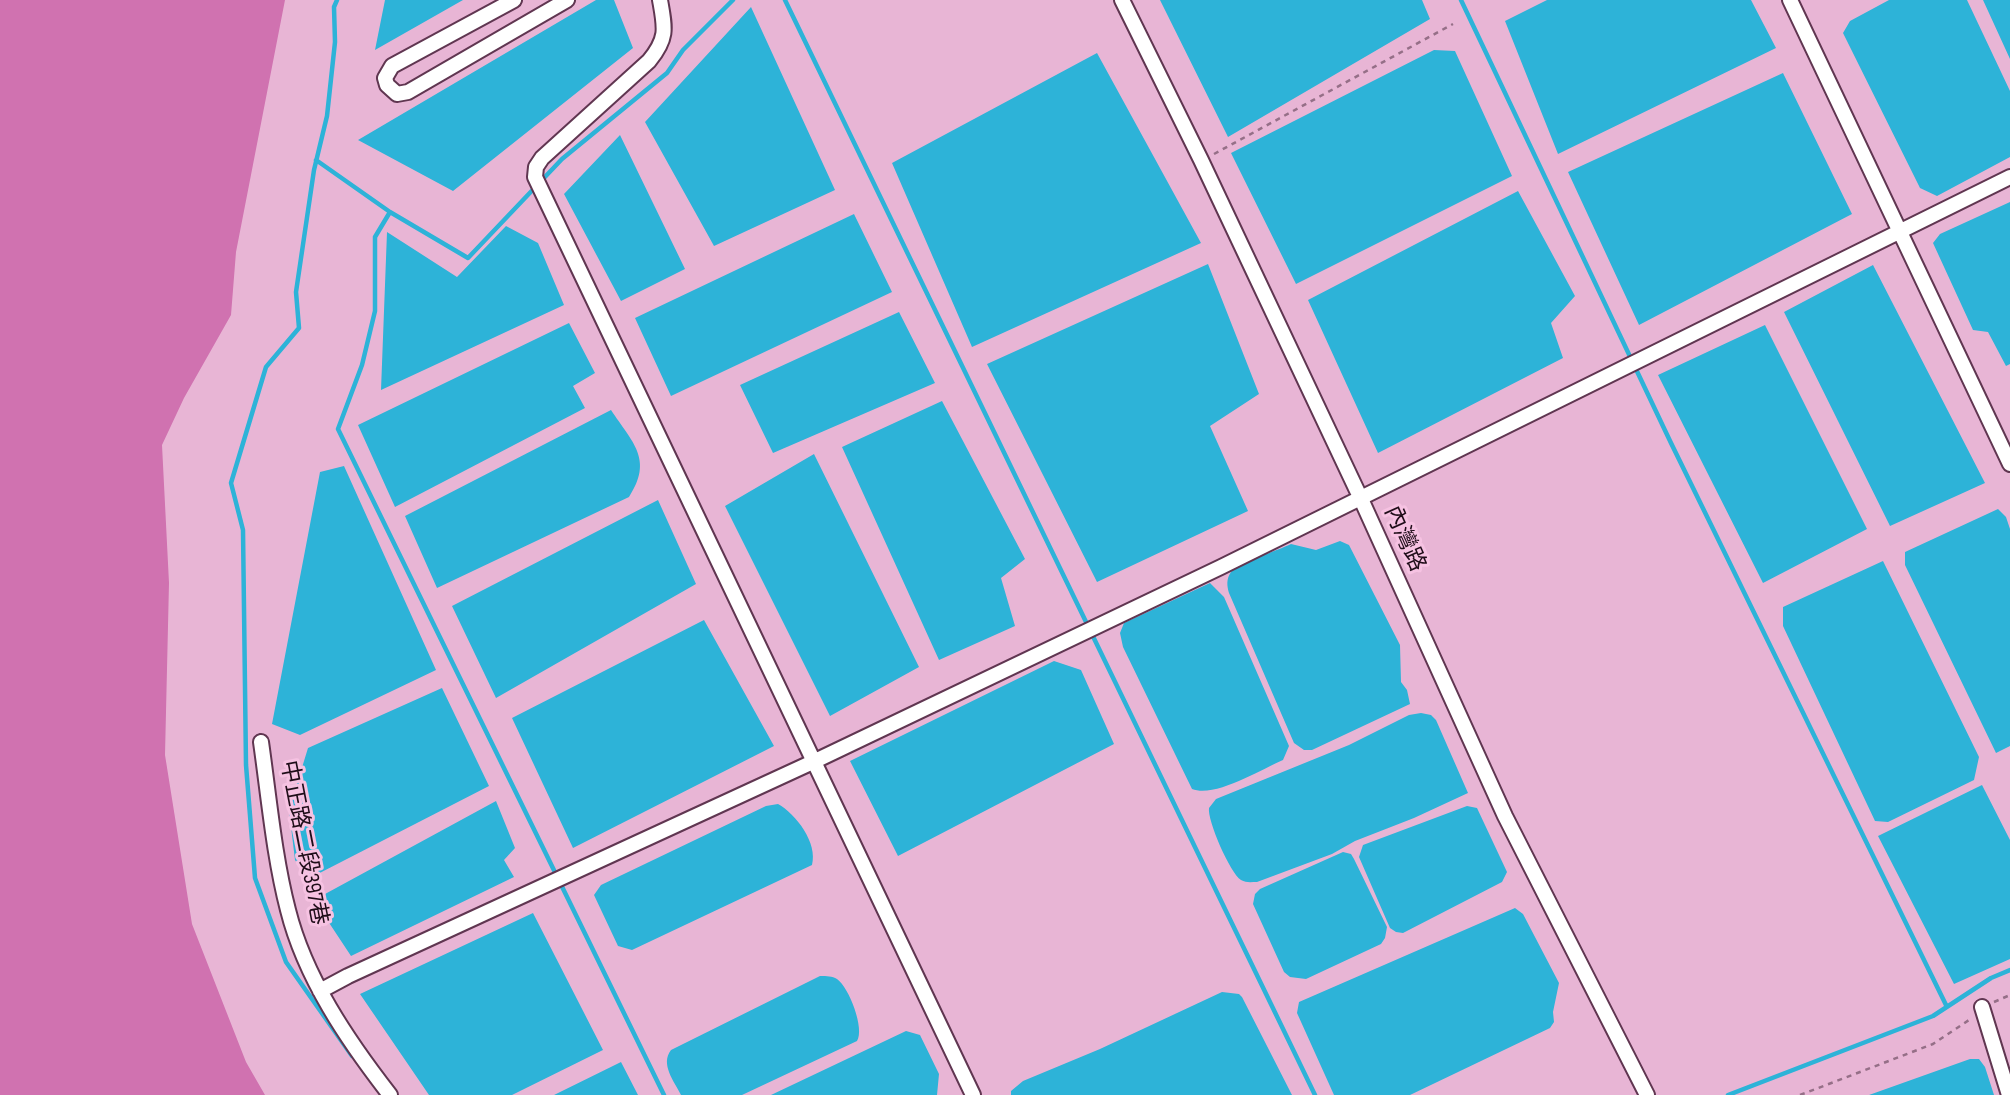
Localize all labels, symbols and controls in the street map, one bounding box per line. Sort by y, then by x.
street label: 內灣路 [1377,502,1431,576]
street label: 中正路二段397巷 [274,758,332,928]

